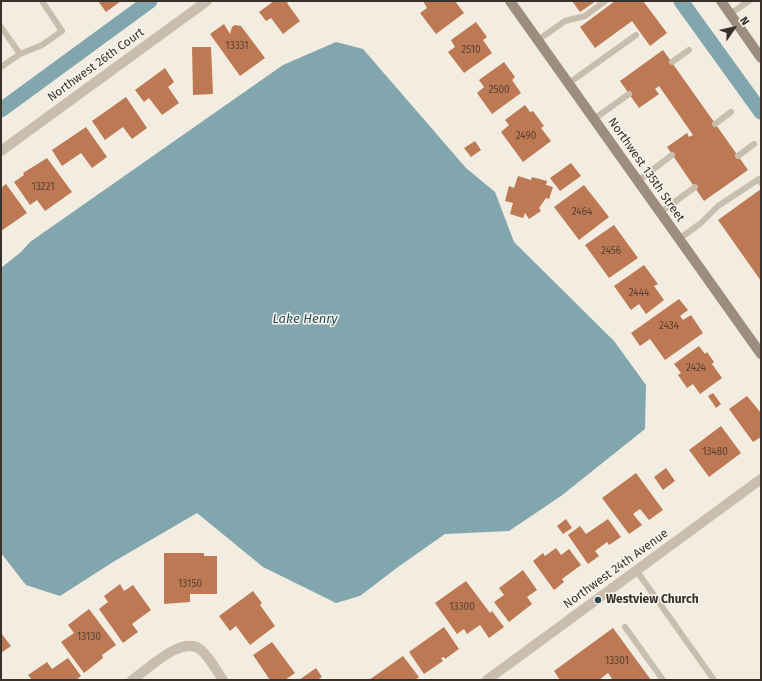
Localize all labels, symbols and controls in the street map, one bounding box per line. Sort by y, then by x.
north arrow [714,8,754,48]
text: N [737,14,752,28]
street label: Northwest 26th Court [45,25,147,105]
house number: 13331 [225,40,249,52]
house number: 2510 [461,44,481,56]
house number: 2500 [488,84,510,96]
street label: Northwest 135th Street [605,115,687,225]
house number: 2490 [516,130,536,142]
house number: 13221 [31,181,55,193]
house number: 2464 [572,206,592,218]
house number: 2456 [601,245,621,257]
house number: 2444 [629,287,649,299]
water label: Lake Henry [273,311,337,327]
house number: 2434 [659,320,679,332]
house number: 2424 [686,362,706,374]
house number: 13480 [702,446,728,458]
street label: Northwest 24th Avenue [561,526,671,612]
house number: 13150 [178,578,202,590]
place label: Westview Church [606,593,699,607]
marker: Westview Church [593,595,603,605]
house number: 13300 [449,601,475,613]
house number: 13130 [77,631,101,643]
house number: 13301 [605,655,629,667]

